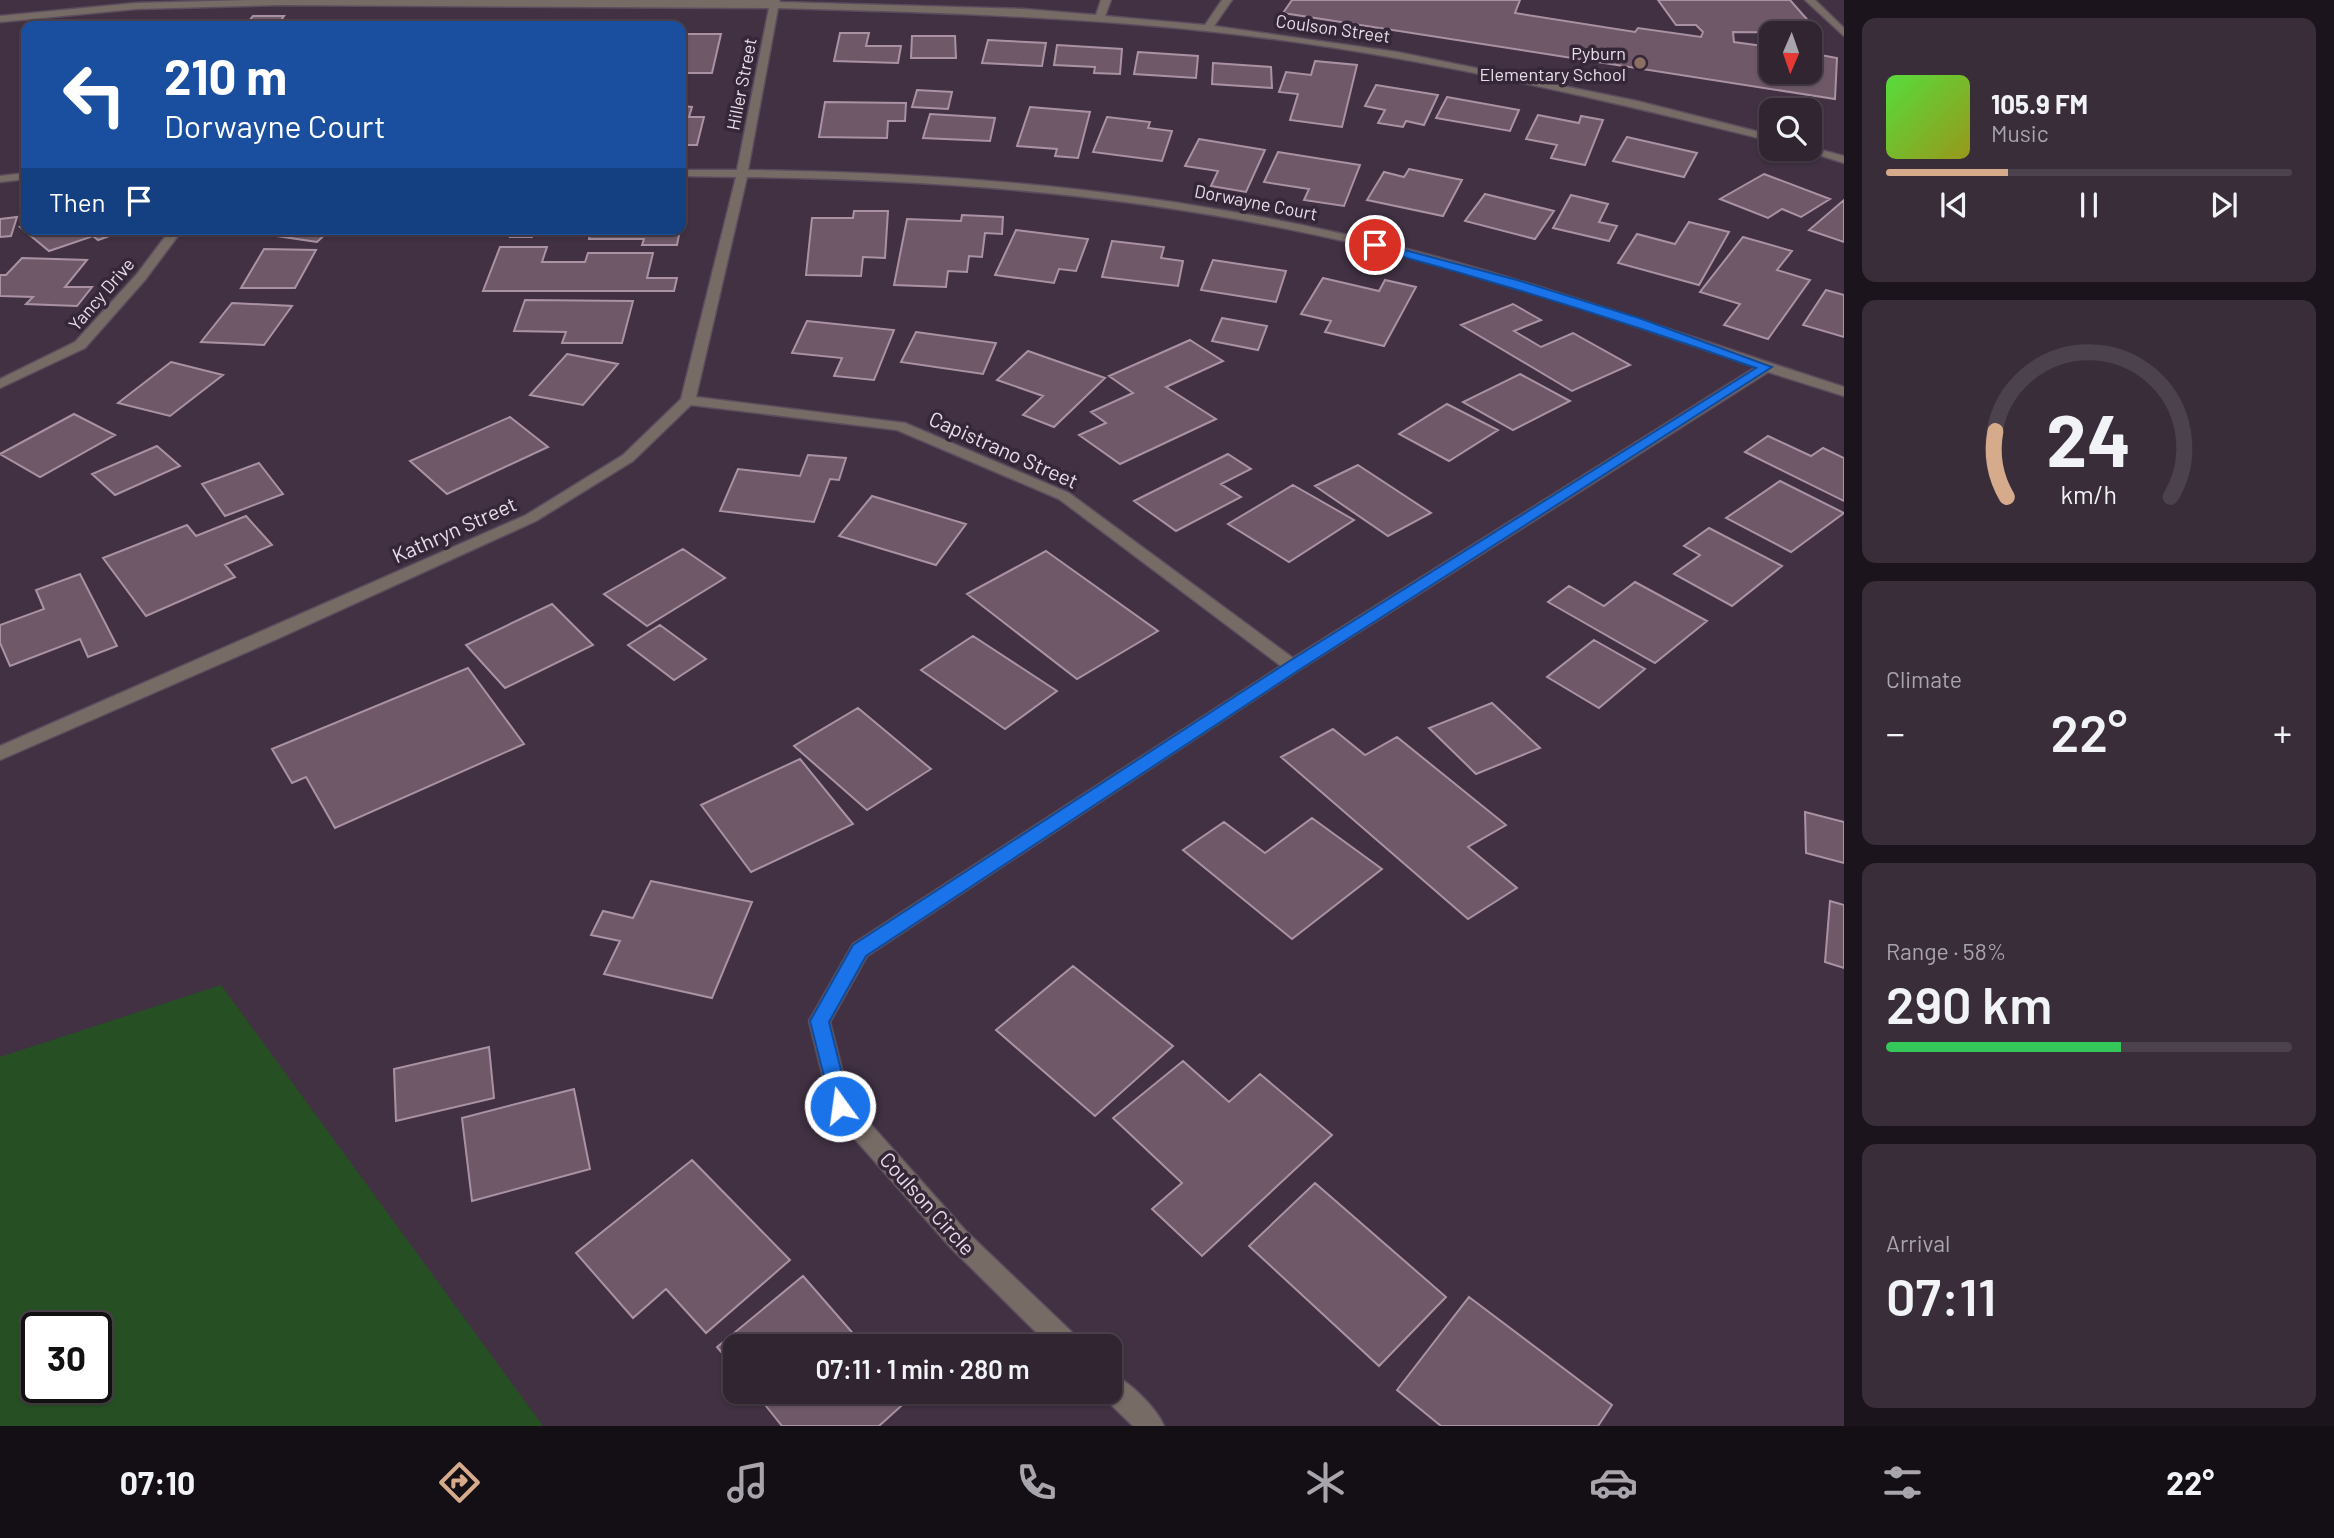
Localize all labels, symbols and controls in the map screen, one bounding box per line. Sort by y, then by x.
street label: Coulson Street [1274,9,1392,47]
north arrow [1759,21,1822,84]
map controls [1759,21,1822,161]
street label: Hiller Street [721,36,761,132]
place label: Pyburn Elementary School [1479,42,1626,85]
text: 210 m [164,46,287,105]
icon: left [49,49,140,140]
marker: Pyburn Elementary School [1632,55,1648,71]
text: 105.9 FM [1991,88,2088,119]
button: search [1759,98,1822,161]
text: Dorwayne Court [164,106,386,144]
text: Music [1991,119,2049,147]
street label: Dorwayne Court [1193,179,1319,225]
icon: arrive [120,182,158,220]
text: Then [49,186,106,217]
icon: previous [1935,186,1973,224]
icon: pause [2070,186,2108,224]
icon: next [2205,186,2243,224]
pin [1345,215,1405,275]
icon: arrive [1356,226,1394,264]
street label: Yancy Drive [63,253,139,335]
text: 24 [2047,395,2131,483]
street label: Capistrano Street [926,405,1082,493]
text: km/h [2061,479,2117,509]
street label: Kathryn Street [388,490,520,568]
text: Climate [1886,665,1962,693]
text: 22° [2051,700,2127,762]
text: − [1886,709,1905,755]
text: + [2273,709,2292,755]
text: Range · 58% [1886,937,2006,965]
text: 290 km [1886,972,2052,1034]
position arrow [803,1069,877,1143]
street label: Coulson Circle [875,1146,981,1260]
text: Arrival [1886,1229,1950,1257]
text: 07:11 [1886,1264,1996,1326]
speed limit sign: 30 [21,1312,112,1403]
text: 07:11 · 1 min · 280 m [815,1353,1030,1384]
icon: directions [435,1458,484,1507]
icon: music [723,1458,772,1507]
icon: phone [1012,1458,1061,1507]
icon: climate [1301,1458,1350,1507]
icon: car [1589,1458,1638,1507]
icon: filters [1878,1458,1927,1507]
text: 07:10 [120,1463,195,1501]
text: 22° [2166,1463,2214,1501]

